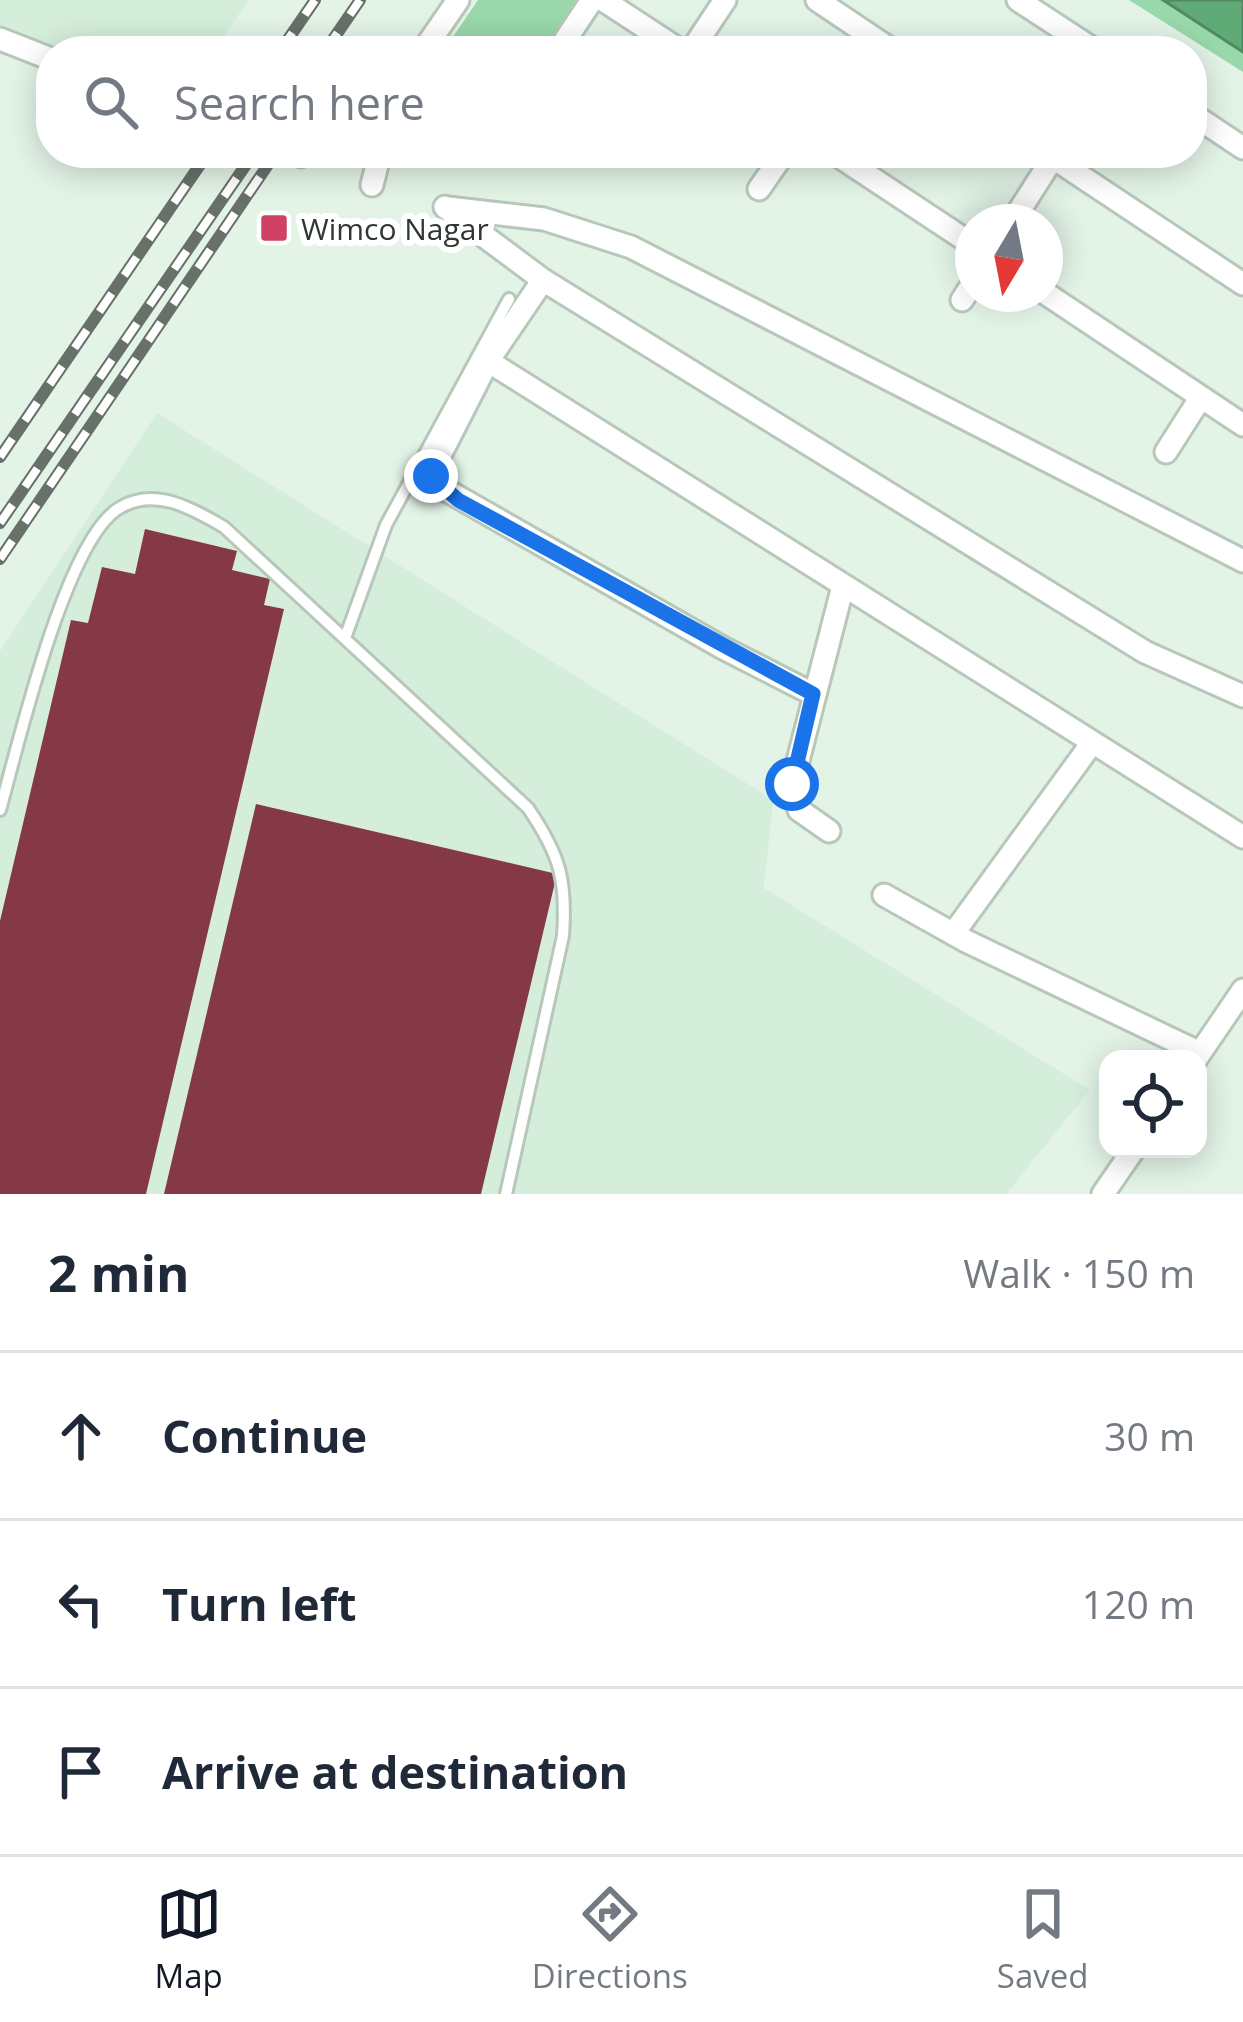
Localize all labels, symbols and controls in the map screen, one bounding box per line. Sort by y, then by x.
search box [36,36,1207,168]
icon: search [78,69,144,135]
text: Search here [174,72,425,133]
north arrow [955,204,1063,312]
place label: Wimco Nagar [301,208,489,249]
marker: Wimco Nagar [258,212,290,244]
route end [404,449,458,503]
route start [765,757,819,811]
map controls [1099,1050,1207,1158]
button: locate [1099,1050,1207,1158]
text: 2 min [48,1237,190,1307]
text: Walk · 150 m [963,1246,1195,1299]
icon: ahead [48,1403,114,1469]
text: Continue [162,1405,367,1466]
text: 30 m [1104,1409,1195,1462]
icon: left [48,1571,114,1637]
text: Turn left [162,1573,357,1634]
text: 120 m [1082,1577,1195,1630]
icon: arrive [48,1739,114,1805]
text: Arrive at destination [162,1741,628,1802]
tab: Map [155,1881,223,1998]
tab: Directions [532,1881,688,1998]
tab: Saved [997,1881,1088,1998]

